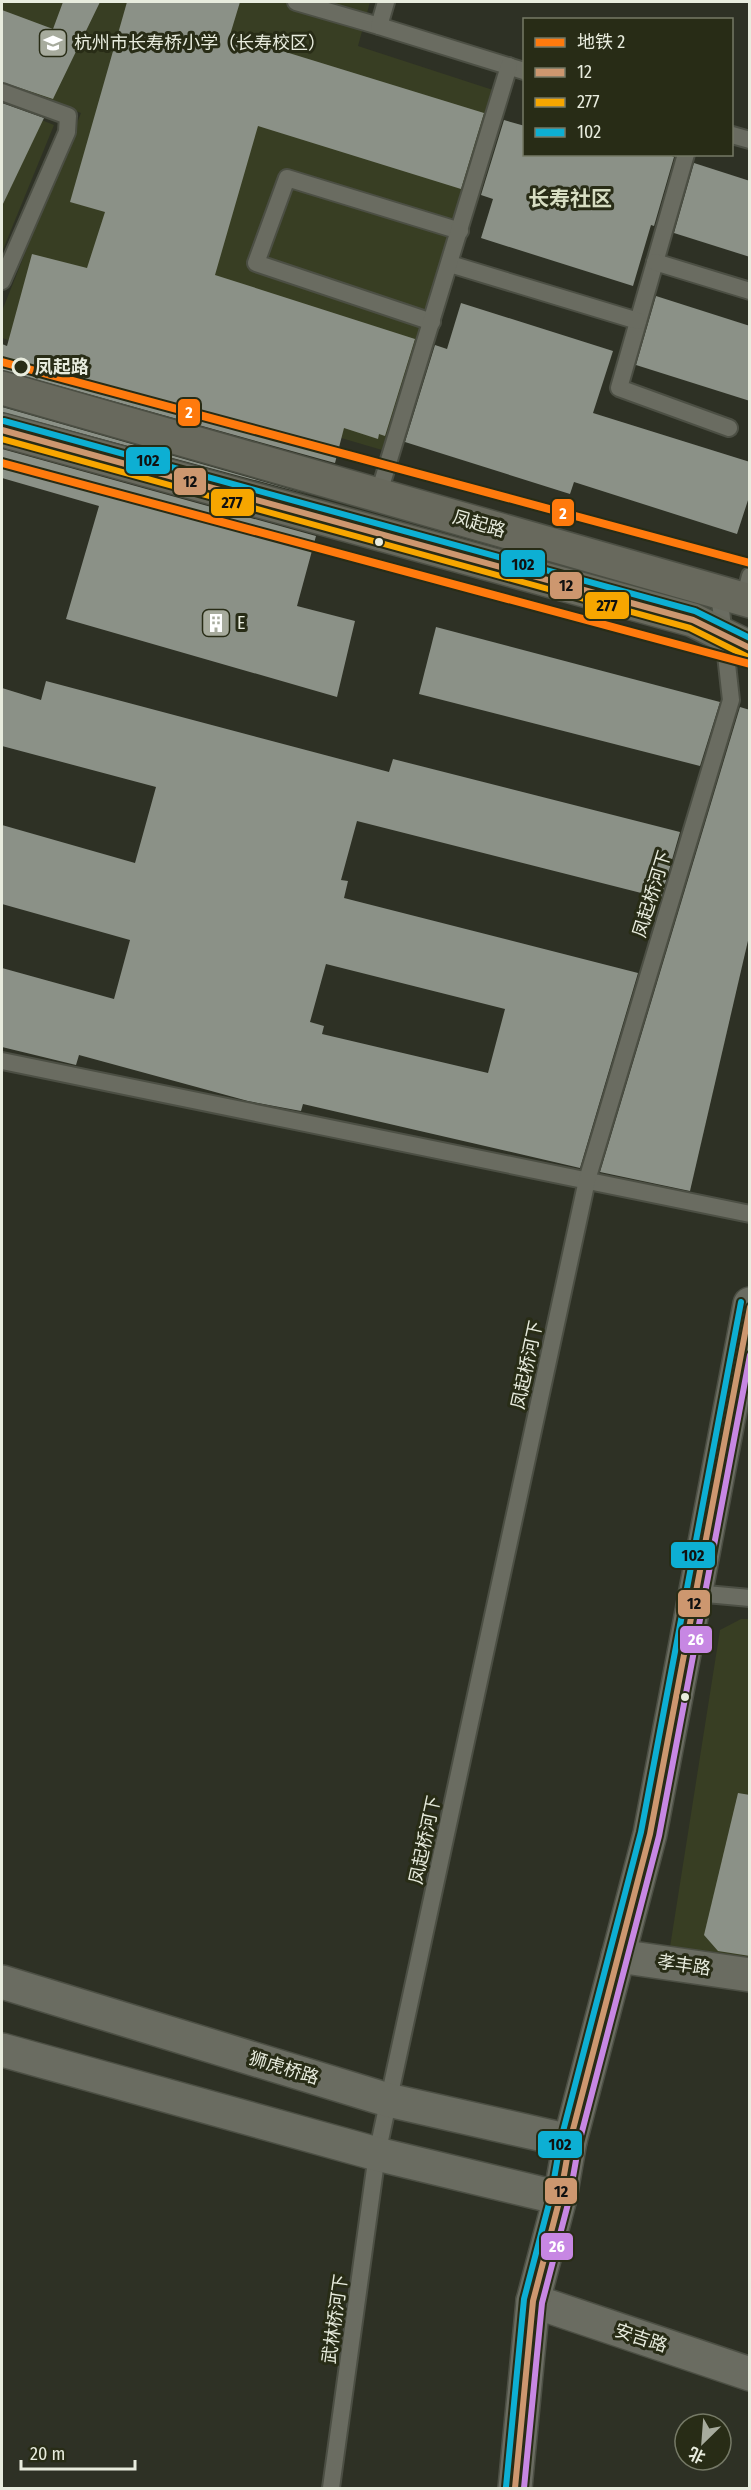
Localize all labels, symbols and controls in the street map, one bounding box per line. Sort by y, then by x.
legend [523,18,733,156]
school or university icon: 杭州市长寿桥小学（长寿校区） [37,27,69,59]
text: 地铁 2 [577,31,625,53]
place label: 杭州市长寿桥小学（长寿校区） [74,32,326,54]
text: 12 [577,61,592,83]
text: 277 [577,91,599,113]
text: 102 [577,121,601,143]
district label: 长寿社区 [528,186,612,212]
place label: 凤起路 [35,356,89,378]
marker: 凤起路 [12,358,30,376]
line badge: 2 [177,398,201,427]
text: 2 [184,403,193,422]
line badge: 102 [125,446,171,475]
text: 102 [137,451,160,470]
line badge: 12 [173,467,207,496]
text: 12 [183,472,198,491]
line badge: 277 [210,488,255,517]
text: 277 [220,493,243,512]
line badge: 2 [551,498,575,527]
text: 2 [558,504,567,523]
street label: 凤起路 [450,506,508,542]
unlabelled marker [373,536,385,548]
line badge: 102 [500,549,546,578]
text: 102 [512,555,535,574]
line badge: 12 [549,571,583,600]
text: 12 [559,576,574,595]
line badge: 277 [584,591,630,620]
text: 277 [595,596,618,615]
building icon: E [200,607,232,639]
place label: E [237,612,245,634]
street label: 凤起桥河下 [628,848,676,940]
street label: 凤起桥河下 [507,1319,547,1411]
line badge: 102 [670,1541,716,1569]
text: 102 [682,1546,705,1565]
line badge: 12 [677,1589,711,1618]
text: 12 [687,1594,702,1613]
line badge: 26 [679,1625,713,1654]
text: 26 [687,1630,704,1649]
unlabelled marker [679,1691,691,1703]
street label: 凤起桥河下 [405,1794,445,1886]
street label: 孝丰路 [656,1950,712,1980]
street label: 狮虎桥路 [246,2047,322,2089]
line badge: 102 [537,2130,583,2159]
text: 102 [549,2135,572,2154]
line badge: 12 [544,2177,578,2205]
text: 12 [554,2182,569,2201]
line badge: 26 [540,2232,574,2261]
text: 26 [548,2237,565,2256]
street label: 武林桥河下 [318,2273,352,2365]
street label: 安吉路 [612,2319,670,2357]
north arrow [673,2412,733,2472]
scale bar [21,2433,135,2471]
text: 20 m [30,2443,65,2465]
text: 北 [686,2443,708,2467]

